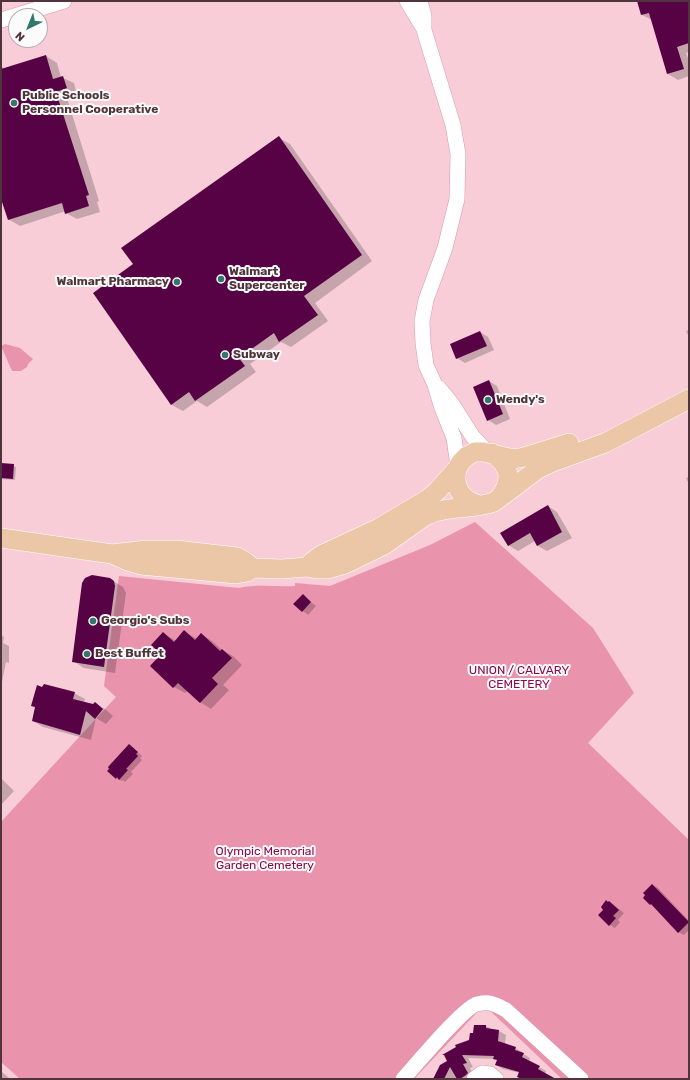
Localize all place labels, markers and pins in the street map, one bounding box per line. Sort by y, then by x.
place label: Public Schools Personnel Cooperative [22,89,158,117]
marker: Public Schools Personnel Cooperative [9,98,19,108]
place label: Walmart Supercenter [229,265,305,293]
marker: Walmart Supercenter [216,274,226,284]
place label: Walmart Pharmacy [57,275,169,289]
marker: Walmart Pharmacy [172,277,182,287]
place label: Subway [233,348,280,362]
marker: Subway [220,350,230,360]
place label: Wendy's [496,393,545,407]
marker: Wendy's [483,395,493,405]
place label: Georgio's Subs [101,614,189,628]
marker: Georgio's Subs [88,616,98,626]
place label: Best Buffet [95,647,164,661]
marker: Best Buffet [82,649,92,659]

